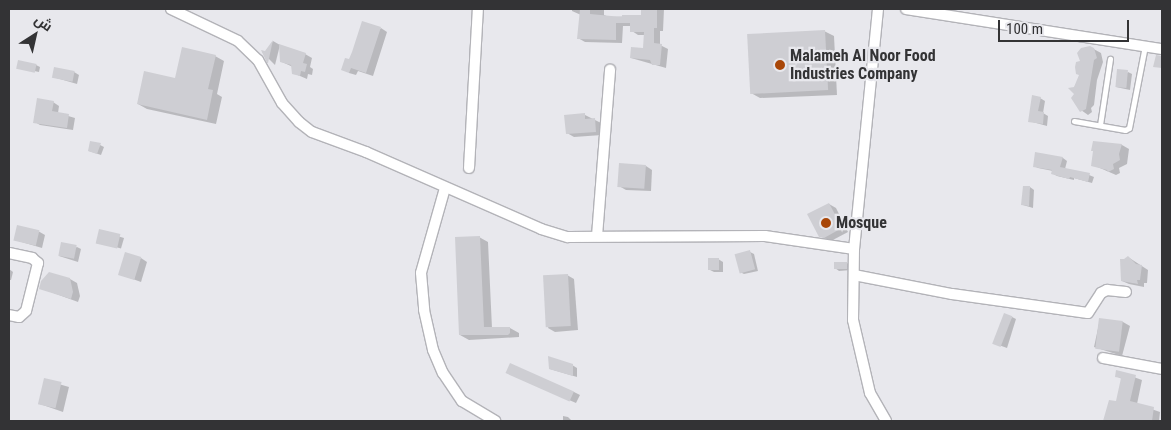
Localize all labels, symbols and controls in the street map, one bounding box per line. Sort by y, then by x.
north arrow [10,10,60,60]
scale bar [1001,10,1132,42]
text: ش [32,11,56,34]
text: 100 m [1006,20,1043,38]
place label: Malameh Al Noor Food Industries Company [790,46,936,84]
marker: Malameh Al Noor Food Industries Company [774,59,786,71]
place label: Mosque [836,213,887,233]
marker: Mosque [820,217,832,229]

